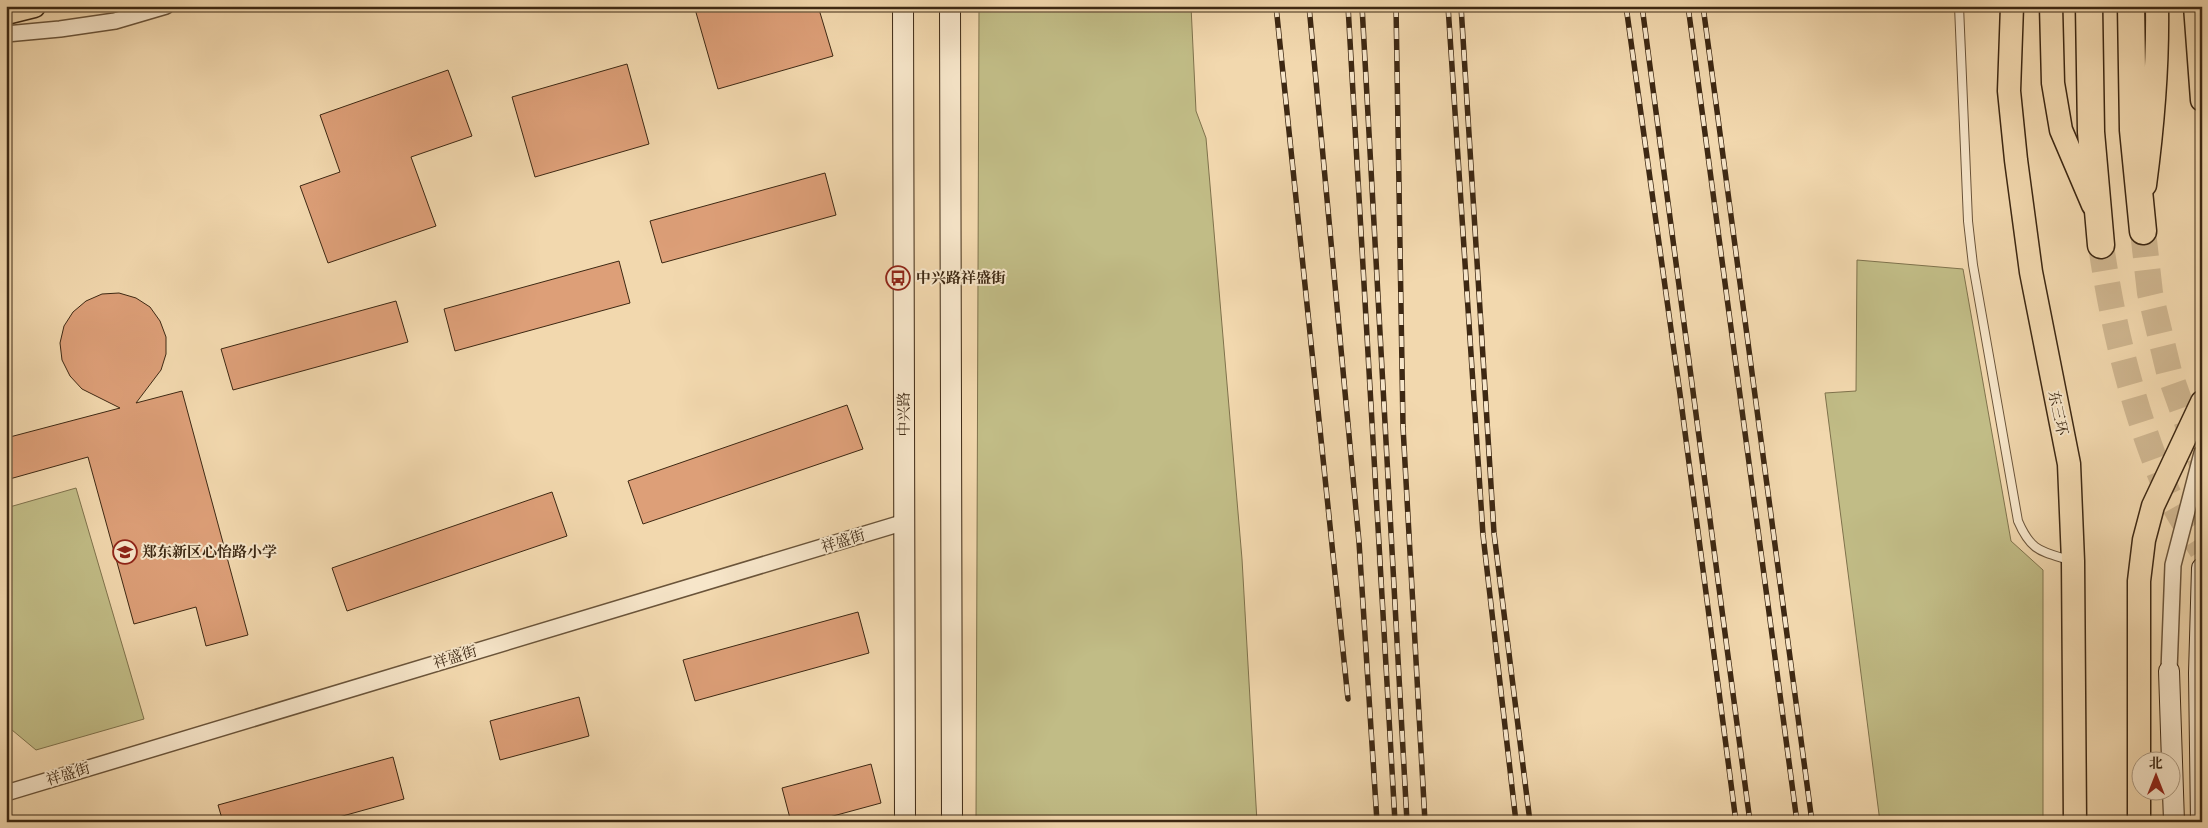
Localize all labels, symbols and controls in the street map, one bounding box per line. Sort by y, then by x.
bus stop icon: 中兴路祥盛街 [885,265,911,291]
place label: 中兴路祥盛街 [916,267,1006,288]
street label: 东三环 [2044,389,2073,437]
street label: 中兴路 [893,391,914,437]
street label: 祥盛街 [818,524,867,557]
school or university icon: 郑东新区心怡路小学 [112,539,138,565]
place label: 郑东新区心怡路小学 [142,541,277,562]
street label: 祥盛街 [430,640,479,673]
north arrow [2130,750,2180,800]
text: 北 [2149,753,2163,773]
street label: 祥盛街 [43,757,92,790]

